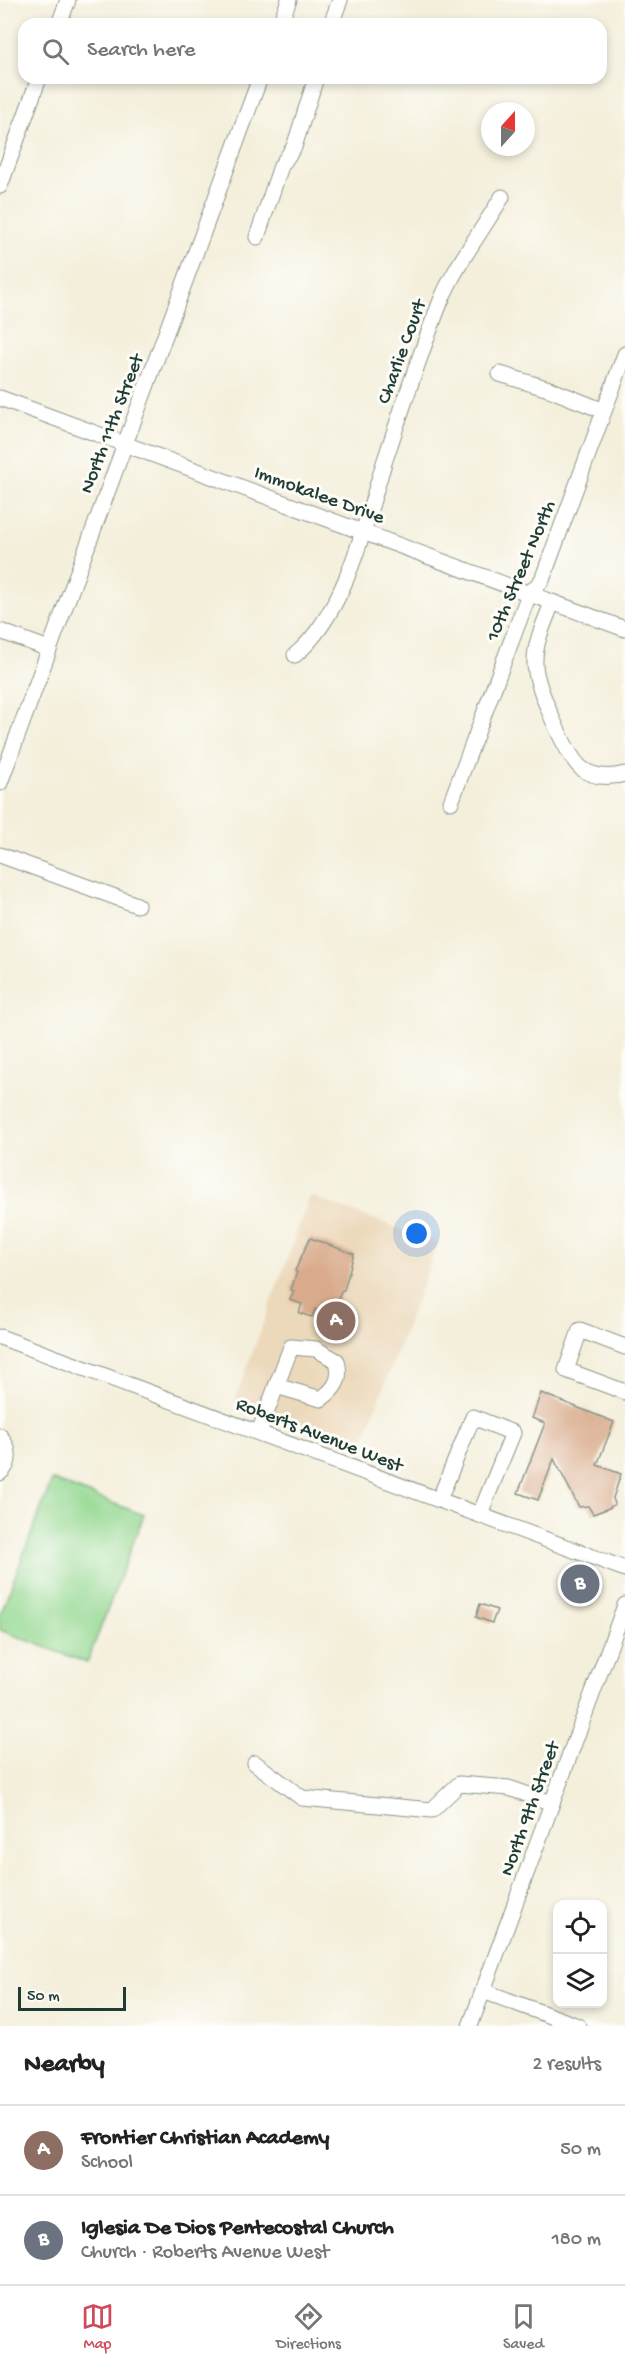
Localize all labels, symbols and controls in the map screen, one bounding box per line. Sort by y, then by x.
search box [18,18,607,84]
icon: search [39,35,72,68]
text: Search here [87,38,195,64]
north arrow [481,102,535,156]
street label: Charlie Court [374,295,433,408]
street label: North 11th Street [76,350,151,497]
street label: Immokalee Drive [251,462,388,531]
street label: 10th Street North [482,497,562,646]
your location [402,1219,431,1248]
pin: A [316,1298,356,1344]
street label: Roberts Avenue West [232,1394,407,1479]
pin: B [560,1562,600,1606]
street label: North 9th Street [496,1737,567,1879]
map controls [553,1900,607,2008]
button: locate [553,1900,607,1954]
button: layers [553,1954,607,2008]
scale bar [18,1984,126,2012]
text: 50 m [27,1988,60,2007]
text: Nearby [24,2050,105,2081]
text: 2 results [532,2054,601,2077]
text: Frontier Christian Academy [81,2126,329,2152]
text: A [38,2139,49,2162]
text: 50 m [560,2139,601,2162]
text: School [81,2152,133,2175]
text: Iglesia De Dios Pentecostal Church [81,2216,394,2242]
text: B [38,2229,49,2252]
text: 180 m [552,2229,601,2252]
text: Church · Roberts Avenue West [81,2242,329,2265]
tab: Map [81,2300,114,2355]
tab: Directions [276,2300,341,2355]
tab: Saved [503,2300,544,2355]

